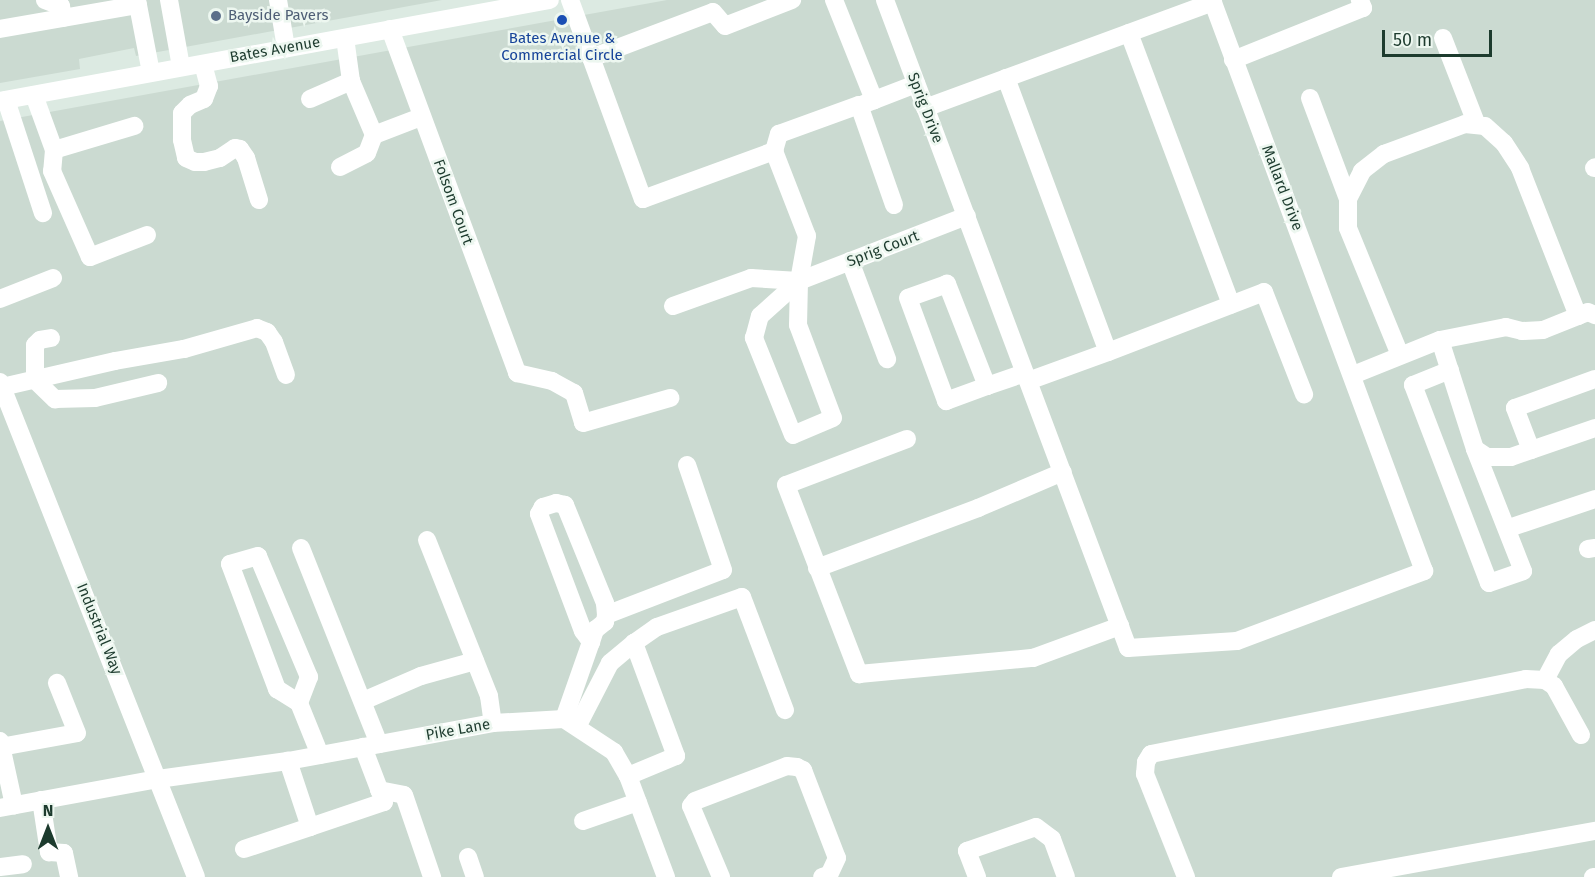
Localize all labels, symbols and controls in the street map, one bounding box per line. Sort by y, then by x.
place label: Bayside Pavers [228,7,329,25]
marker: Bayside Pavers [209,9,223,23]
marker: Bates Avenue & Commercial Circle [555,13,569,27]
scale bar [1385,18,1494,56]
place label: Bates Avenue & Commercial Circle [501,29,623,64]
text: 50 m [1393,29,1432,51]
street label: Bates Avenue [228,33,322,67]
street label: Sprig Drive [903,70,947,146]
street label: Mallard Drive [1257,143,1307,233]
street label: Folsom Court [429,157,477,247]
street label: Sprig Court [844,227,922,271]
street label: Industrial Way [72,581,126,677]
street label: Pike Lane [424,715,492,745]
north arrow [18,799,78,859]
text: N [43,801,53,820]

